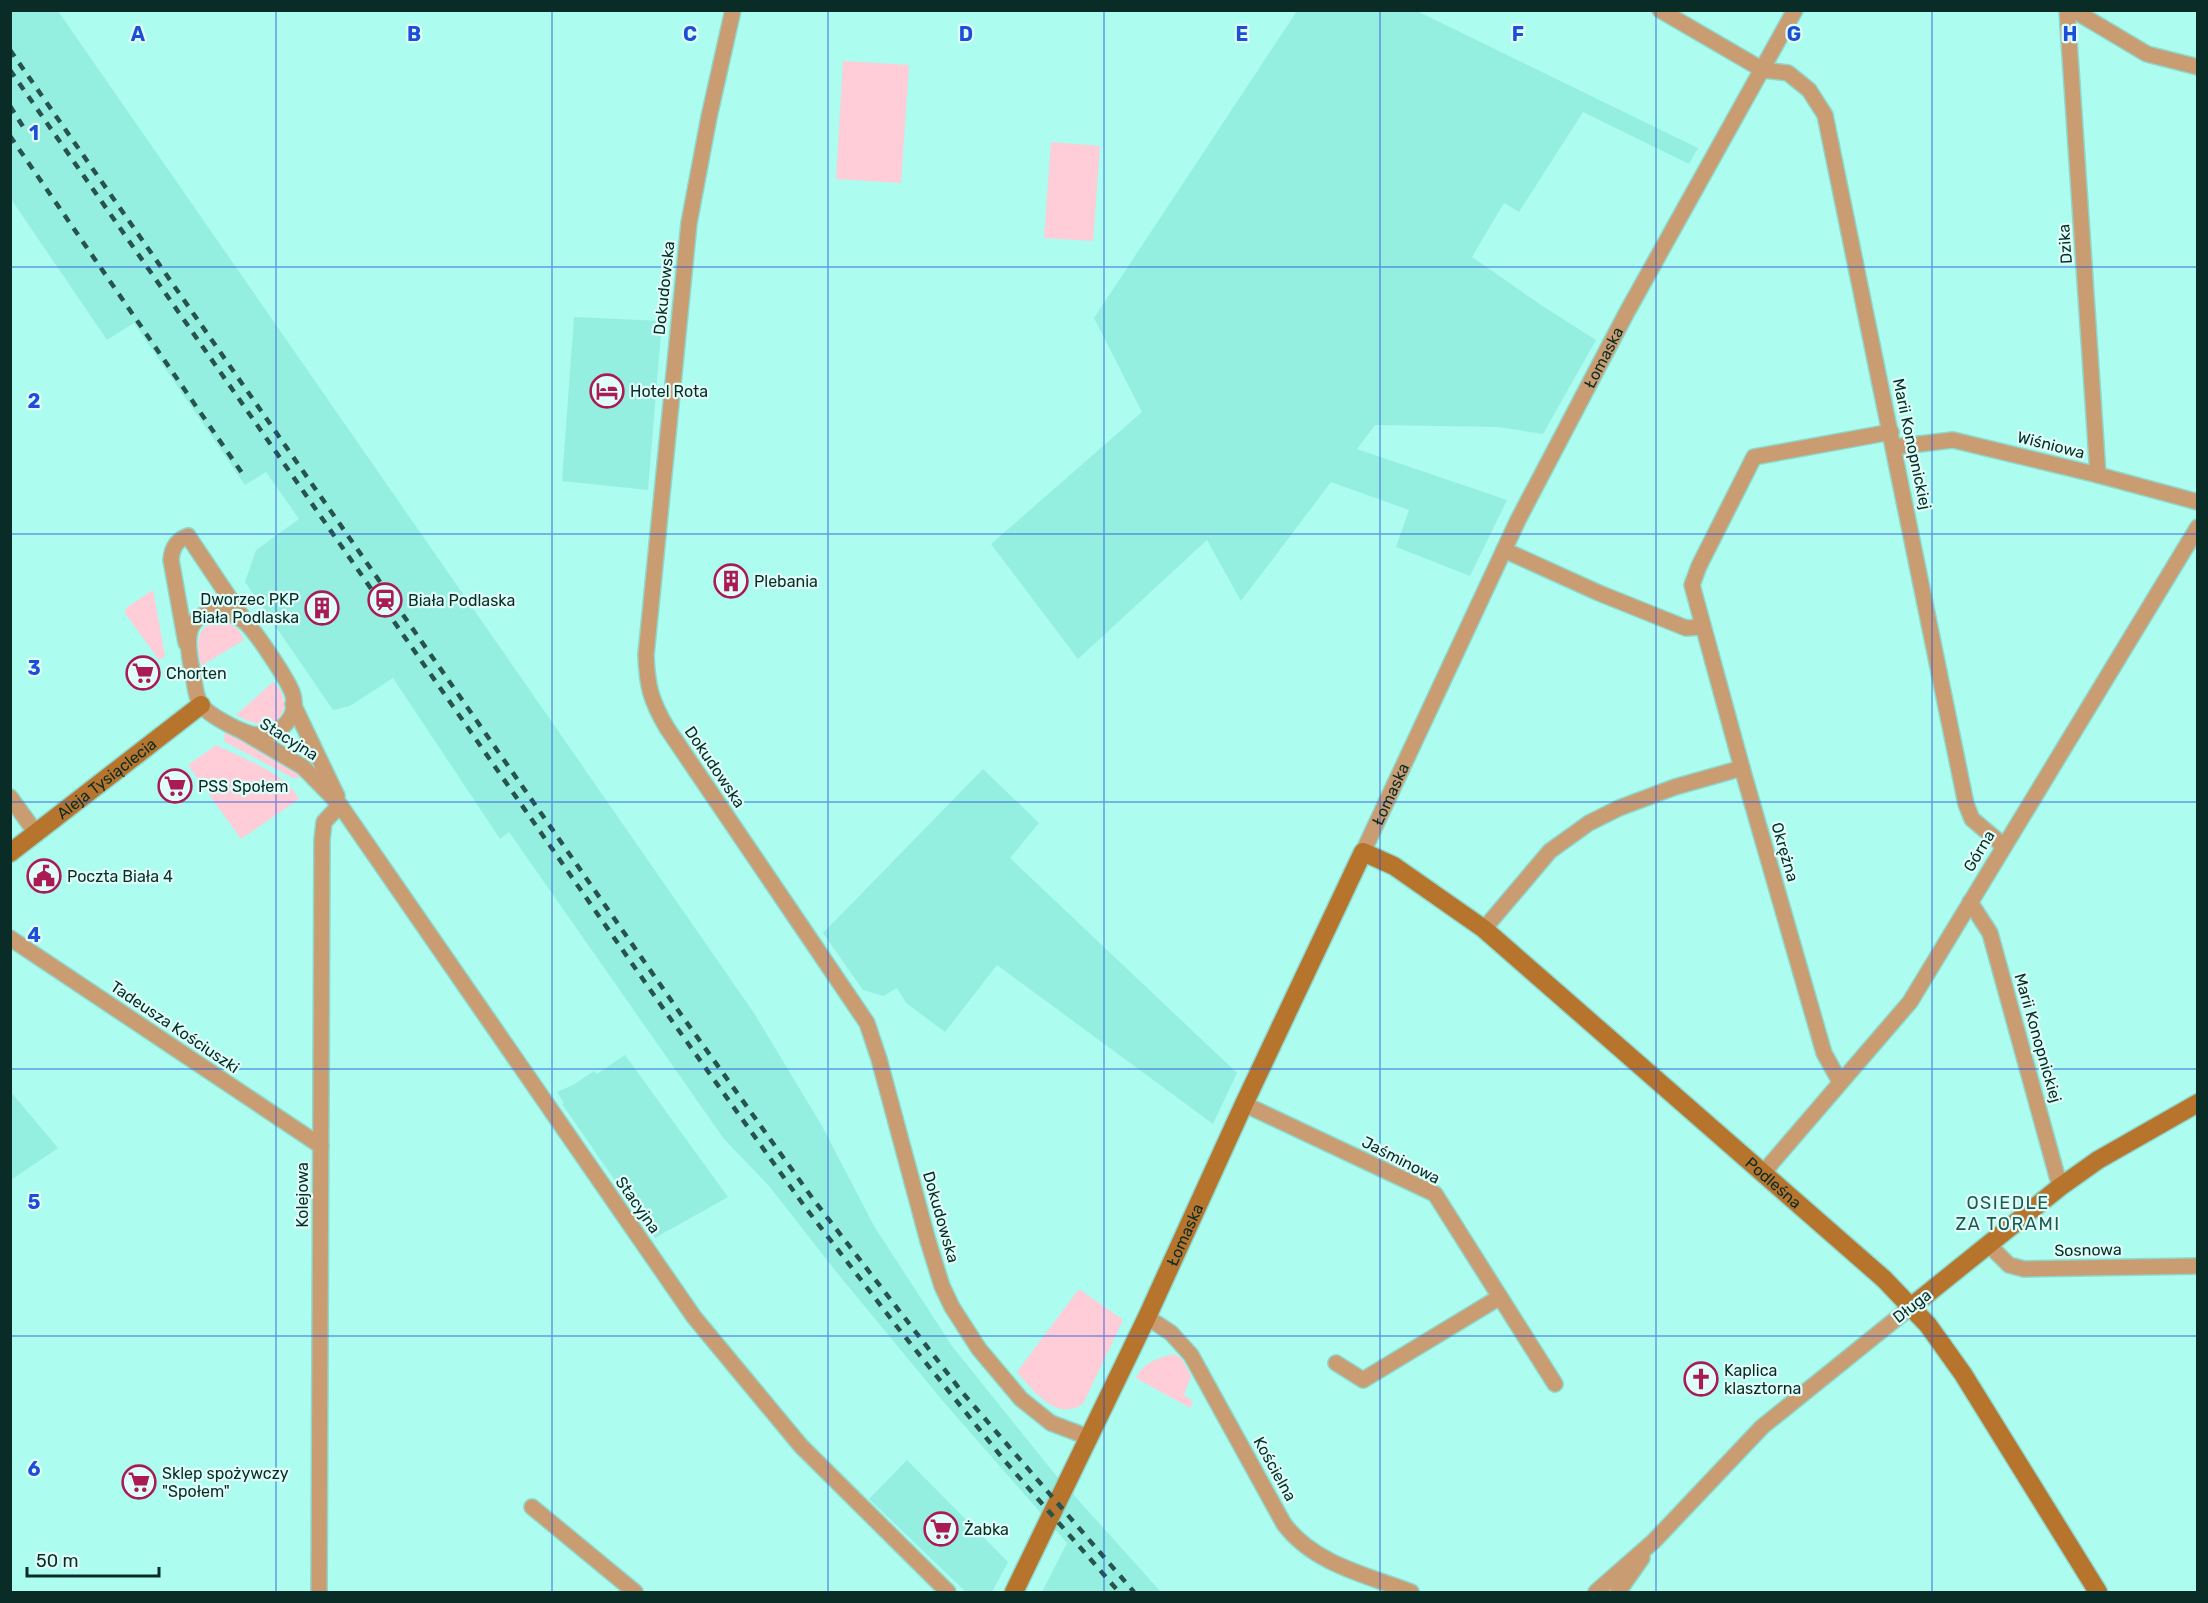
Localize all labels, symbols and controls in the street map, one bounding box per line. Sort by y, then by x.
text: A [131,22,146,46]
text: B [407,22,421,46]
text: C [683,22,697,46]
text: D [959,22,973,46]
text: E [1236,22,1248,46]
text: F [1512,22,1524,46]
text: G [1787,22,1801,46]
text: H [2063,22,2077,46]
text: 1 [29,121,39,145]
street label: Dzika [2054,223,2076,265]
street label: Dokudowska [650,240,678,336]
street label: Łomaska [1579,324,1627,391]
hotel icon: Hotel Rota [589,373,625,409]
street label: Marii Konopnickiej [1889,377,1935,511]
place label: Hotel Rota [630,382,708,401]
text: 2 [28,389,41,413]
street label: Wiśniowa [2015,427,2087,463]
building icon: Plebania [713,563,749,599]
place label: Plebania [754,572,818,591]
station icon: Biała Podlaska [367,582,403,618]
place label: Dworzec PKP Biała Podlaska [192,590,299,627]
building icon: Dworzec PKP Biała Podlaska [304,590,340,626]
place label: Biała Podlaska [408,591,515,610]
supermarket icon: Chorten [125,655,161,691]
text: 3 [27,656,41,680]
place label: Chorten [166,664,227,683]
street label: Stacyjna [256,714,322,764]
street label: Dokudowska [681,723,749,811]
street label: Aleja Tysiąclecia [53,734,160,823]
street label: Łomaska [1367,760,1413,828]
supermarket icon: PSS Społem [157,768,193,804]
place label: PSS Społem [198,777,288,796]
street label: Okrężna [1767,820,1802,884]
street label: Górna [1959,827,1999,875]
public building icon: Poczta Biała 4 [26,858,62,894]
place label: Poczta Biała 4 [67,867,173,886]
text: 4 [27,923,41,947]
street label: Marii Konopnickiej [2010,971,2066,1105]
street label: Tadeusza Kościuszki [107,977,243,1077]
street label: Jaśminowa [1359,1132,1443,1188]
street label: Podleśna [1742,1153,1806,1212]
street label: Kolejowa [293,1162,312,1228]
street label: Dokudowska [919,1169,963,1265]
street label: Stacyjna [612,1173,664,1237]
text: 5 [28,1190,41,1214]
district label: OSIEDLE ZA TORAMI [1955,1192,2061,1235]
street label: Łomaska [1162,1200,1207,1269]
street label: Sosnowa [2054,1240,2122,1260]
street label: Długa [1889,1285,1935,1327]
church icon: Kaplica klasztorna [1683,1361,1719,1397]
place label: Kaplica klasztorna [1724,1361,1801,1398]
street label: Kościelna [1250,1434,1300,1504]
text: 6 [27,1457,41,1481]
supermarket icon: Sklep spożywczy "Społem" [121,1464,157,1500]
place label: Sklep spożywczy "Społem" [162,1464,289,1501]
supermarket icon: Żabka [923,1511,959,1547]
place label: Żabka [964,1520,1009,1539]
scale bar [27,1540,159,1578]
text: 50 m [36,1550,79,1572]

